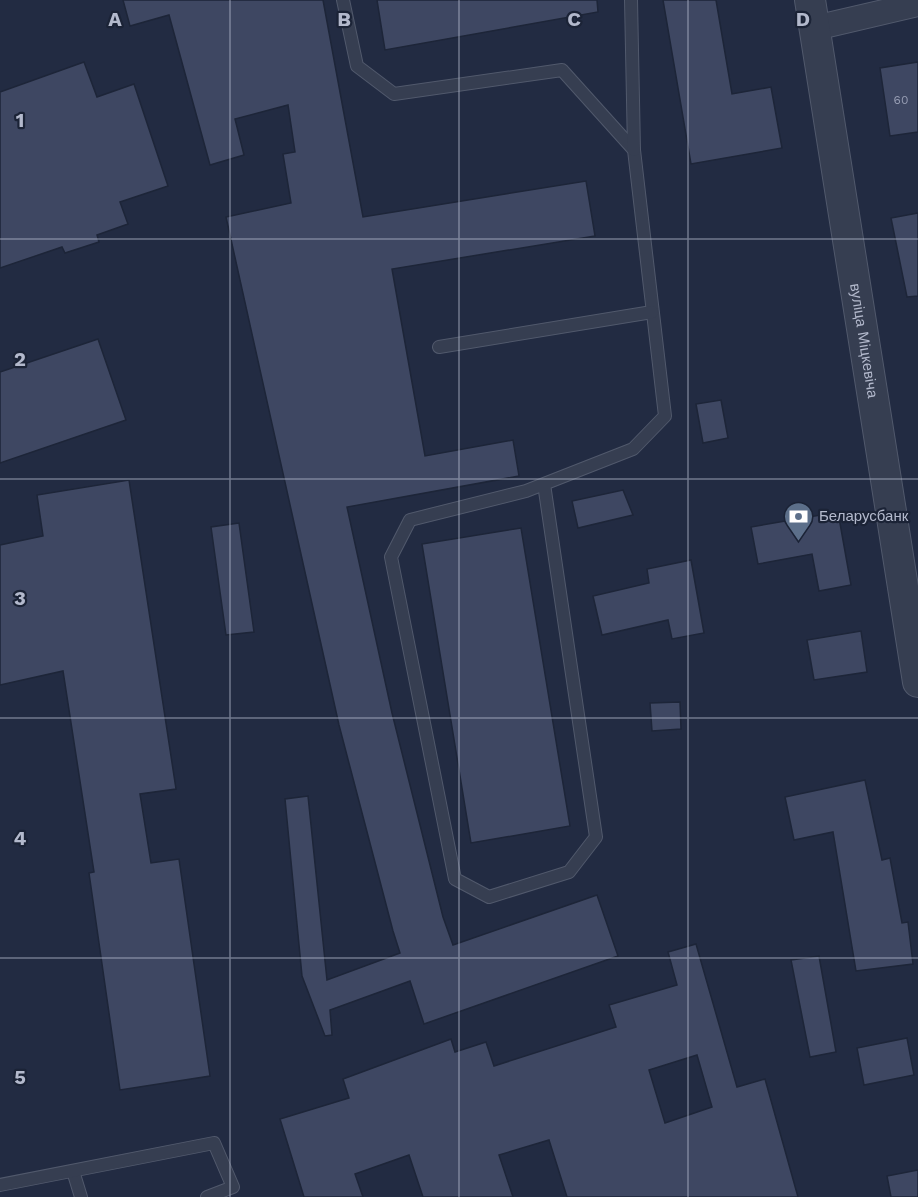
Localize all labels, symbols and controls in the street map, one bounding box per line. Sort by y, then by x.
text: A [108,7,122,31]
text: B [337,7,351,31]
text: C [567,7,581,31]
text: D [796,7,810,31]
house number: 60 [894,93,908,107]
text: 1 [16,108,24,132]
street label: вуліца Міцкевіча [846,282,882,400]
text: 2 [14,347,26,371]
bank icon: Беларусбанк [782,500,814,542]
place label: Беларусбанк [819,507,909,525]
text: 3 [14,586,26,610]
text: 4 [14,826,27,850]
text: 5 [14,1065,26,1089]

